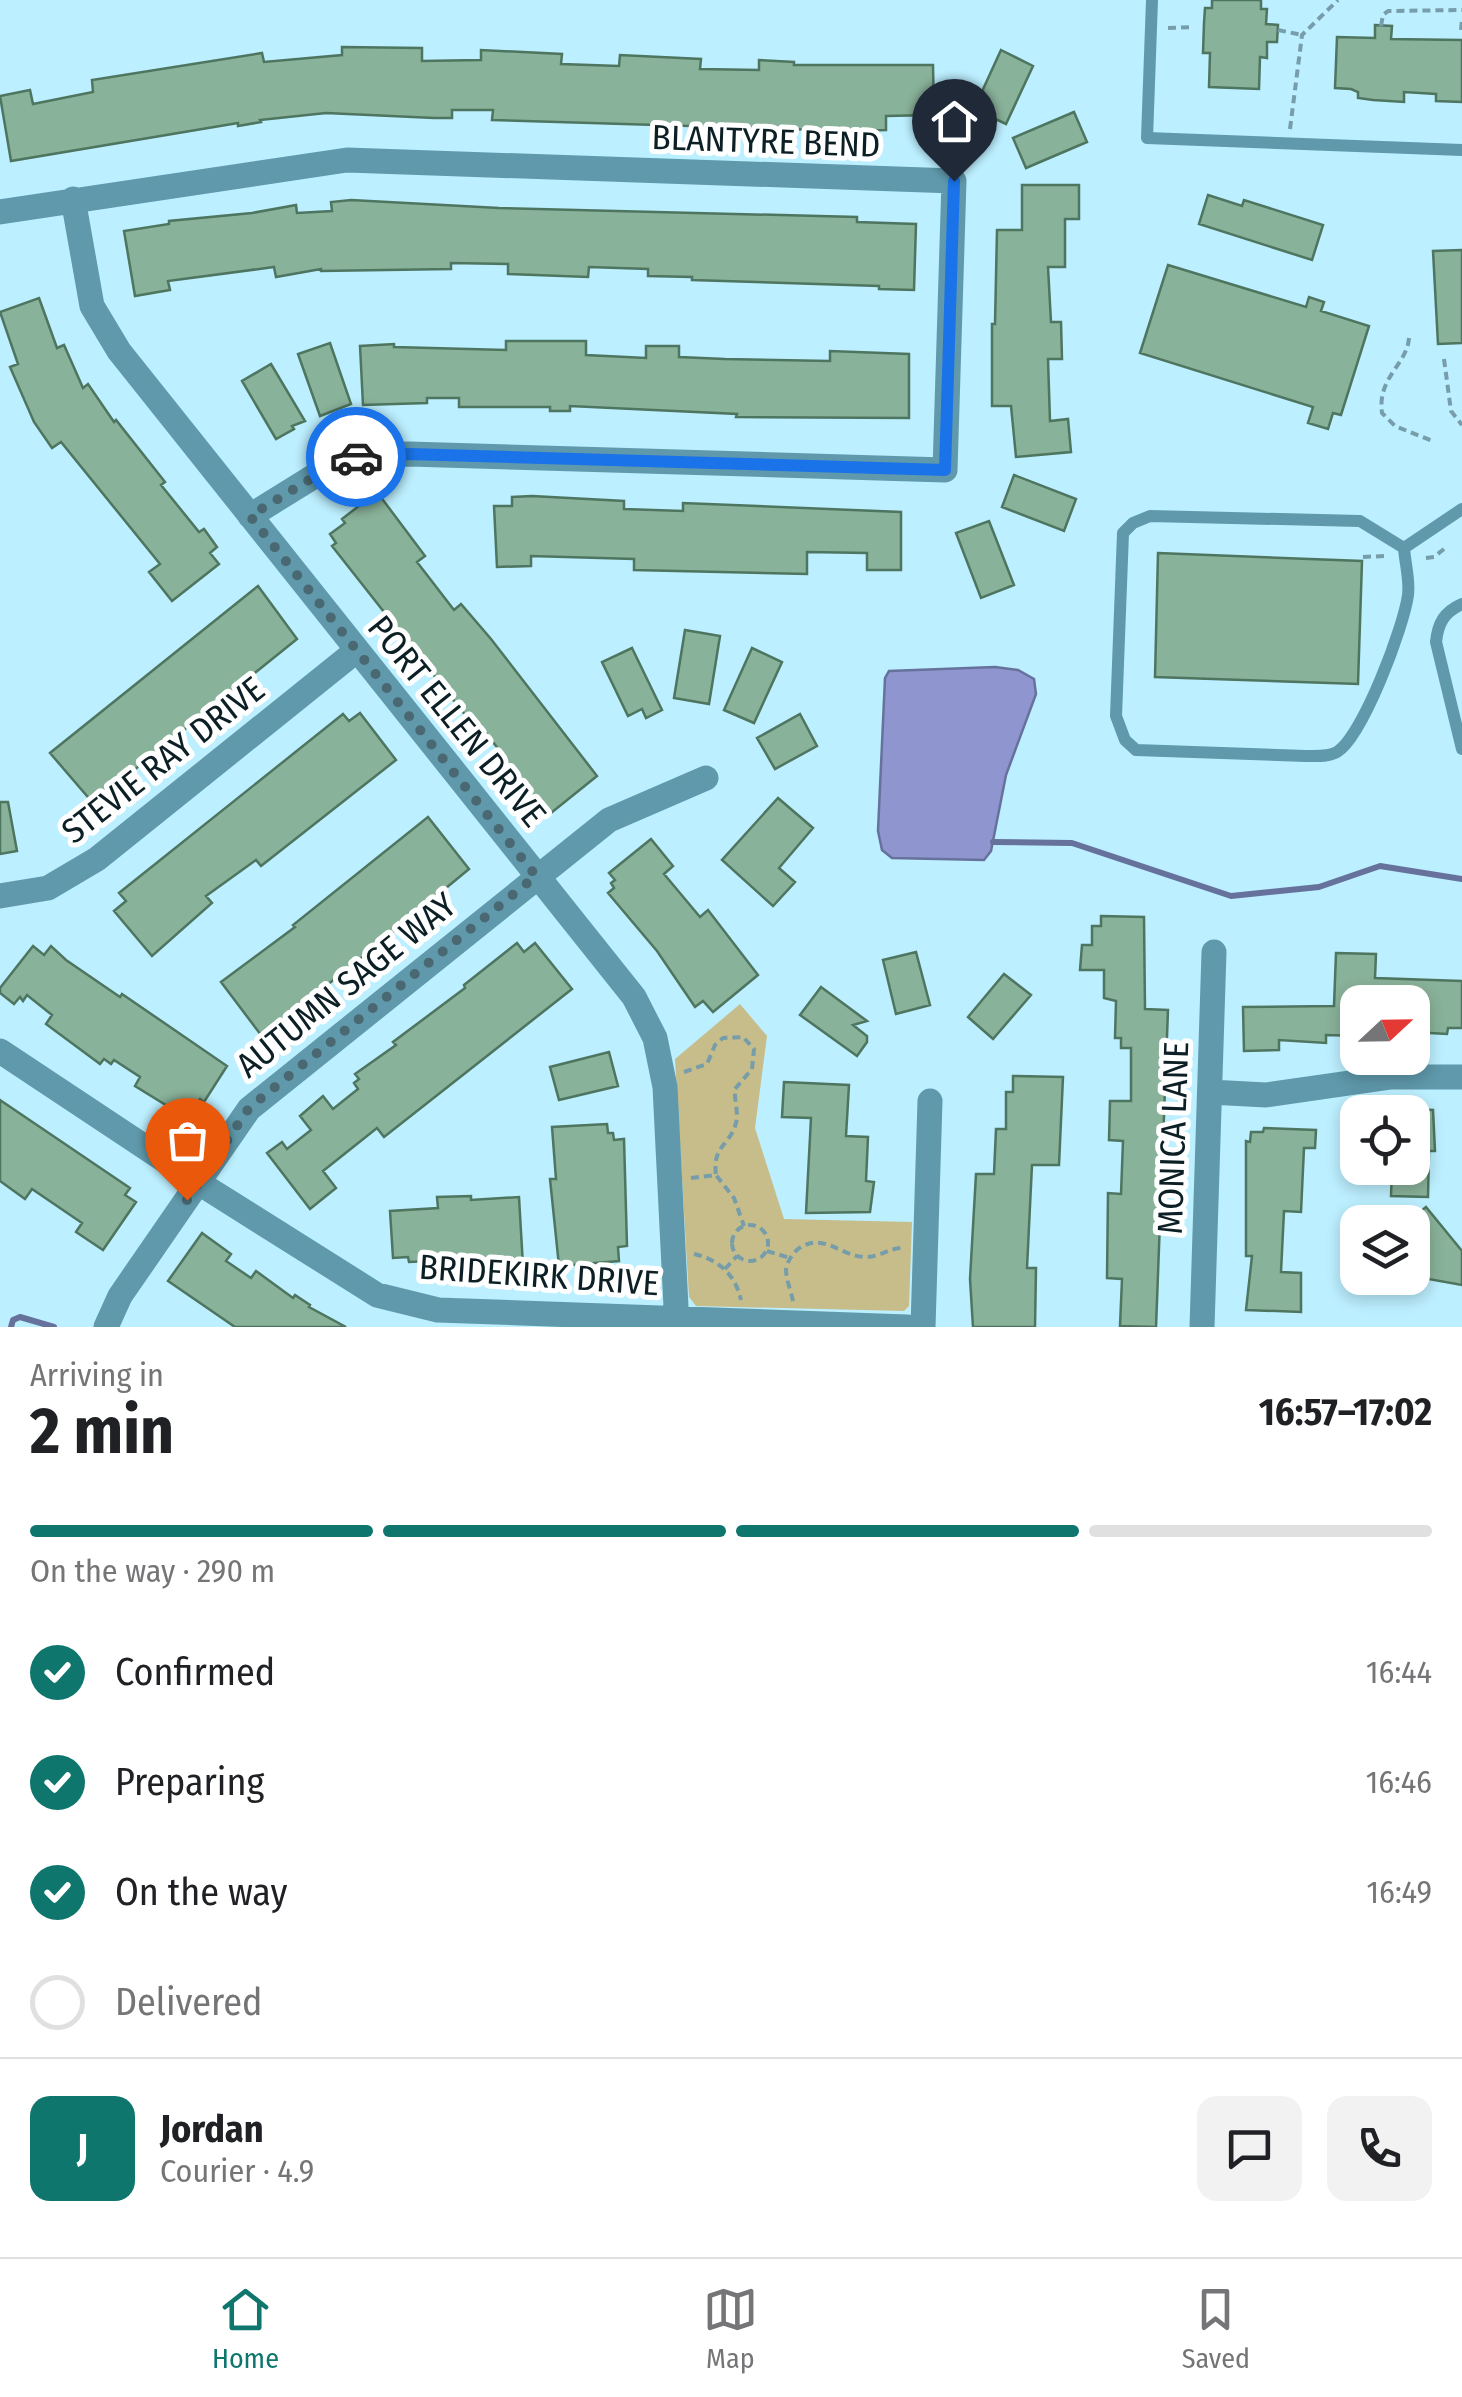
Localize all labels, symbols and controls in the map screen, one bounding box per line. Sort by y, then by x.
pin [912,79,997,182]
icon: home [927,94,982,149]
street label: BLANTYRE BEND [651,116,881,166]
courier [306,407,406,507]
icon: car [329,430,384,485]
street label: PORT ELLEN DRIVE [359,607,555,835]
street label: STEVIE RAY DRIVE [54,668,272,852]
street label: AUTUMN SAGE WAY [228,883,465,1086]
north arrow [1340,985,1430,1075]
map controls [1340,985,1430,1295]
street label: MONICA LANE [1149,1041,1197,1235]
button: locate [1340,1095,1430,1185]
pin [145,1098,230,1201]
icon: bag [160,1113,215,1168]
button: layers [1340,1205,1430,1295]
street label: BRIDEKIRK DRIVE [418,1246,660,1304]
text: Arriving in [30,1356,164,1394]
text: 16:57–17:02 [1259,1389,1432,1435]
text: 2 min [30,1392,174,1470]
text: On the way · 290 m [30,1552,275,1590]
icon: check [30,1645,85,1700]
text: Confirmed [115,1649,275,1695]
text: 16:44 [1366,1653,1432,1691]
icon: check [30,1755,85,1810]
text: Preparing [115,1759,264,1805]
text: 16:46 [1366,1763,1432,1801]
icon: check [30,1865,85,1920]
text: On the way [115,1869,287,1915]
text: 16:49 [1367,1873,1432,1911]
text: Delivered [115,1979,262,2025]
button: chat [1197,2096,1302,2201]
button: phone [1327,2096,1432,2201]
text: Jordan [160,2106,264,2152]
text: J [77,2125,88,2171]
text: Courier · 4.9 [160,2152,314,2190]
tab: Home [212,2282,279,2375]
tab: Map [703,2282,758,2375]
tab: Saved [1182,2282,1250,2375]

